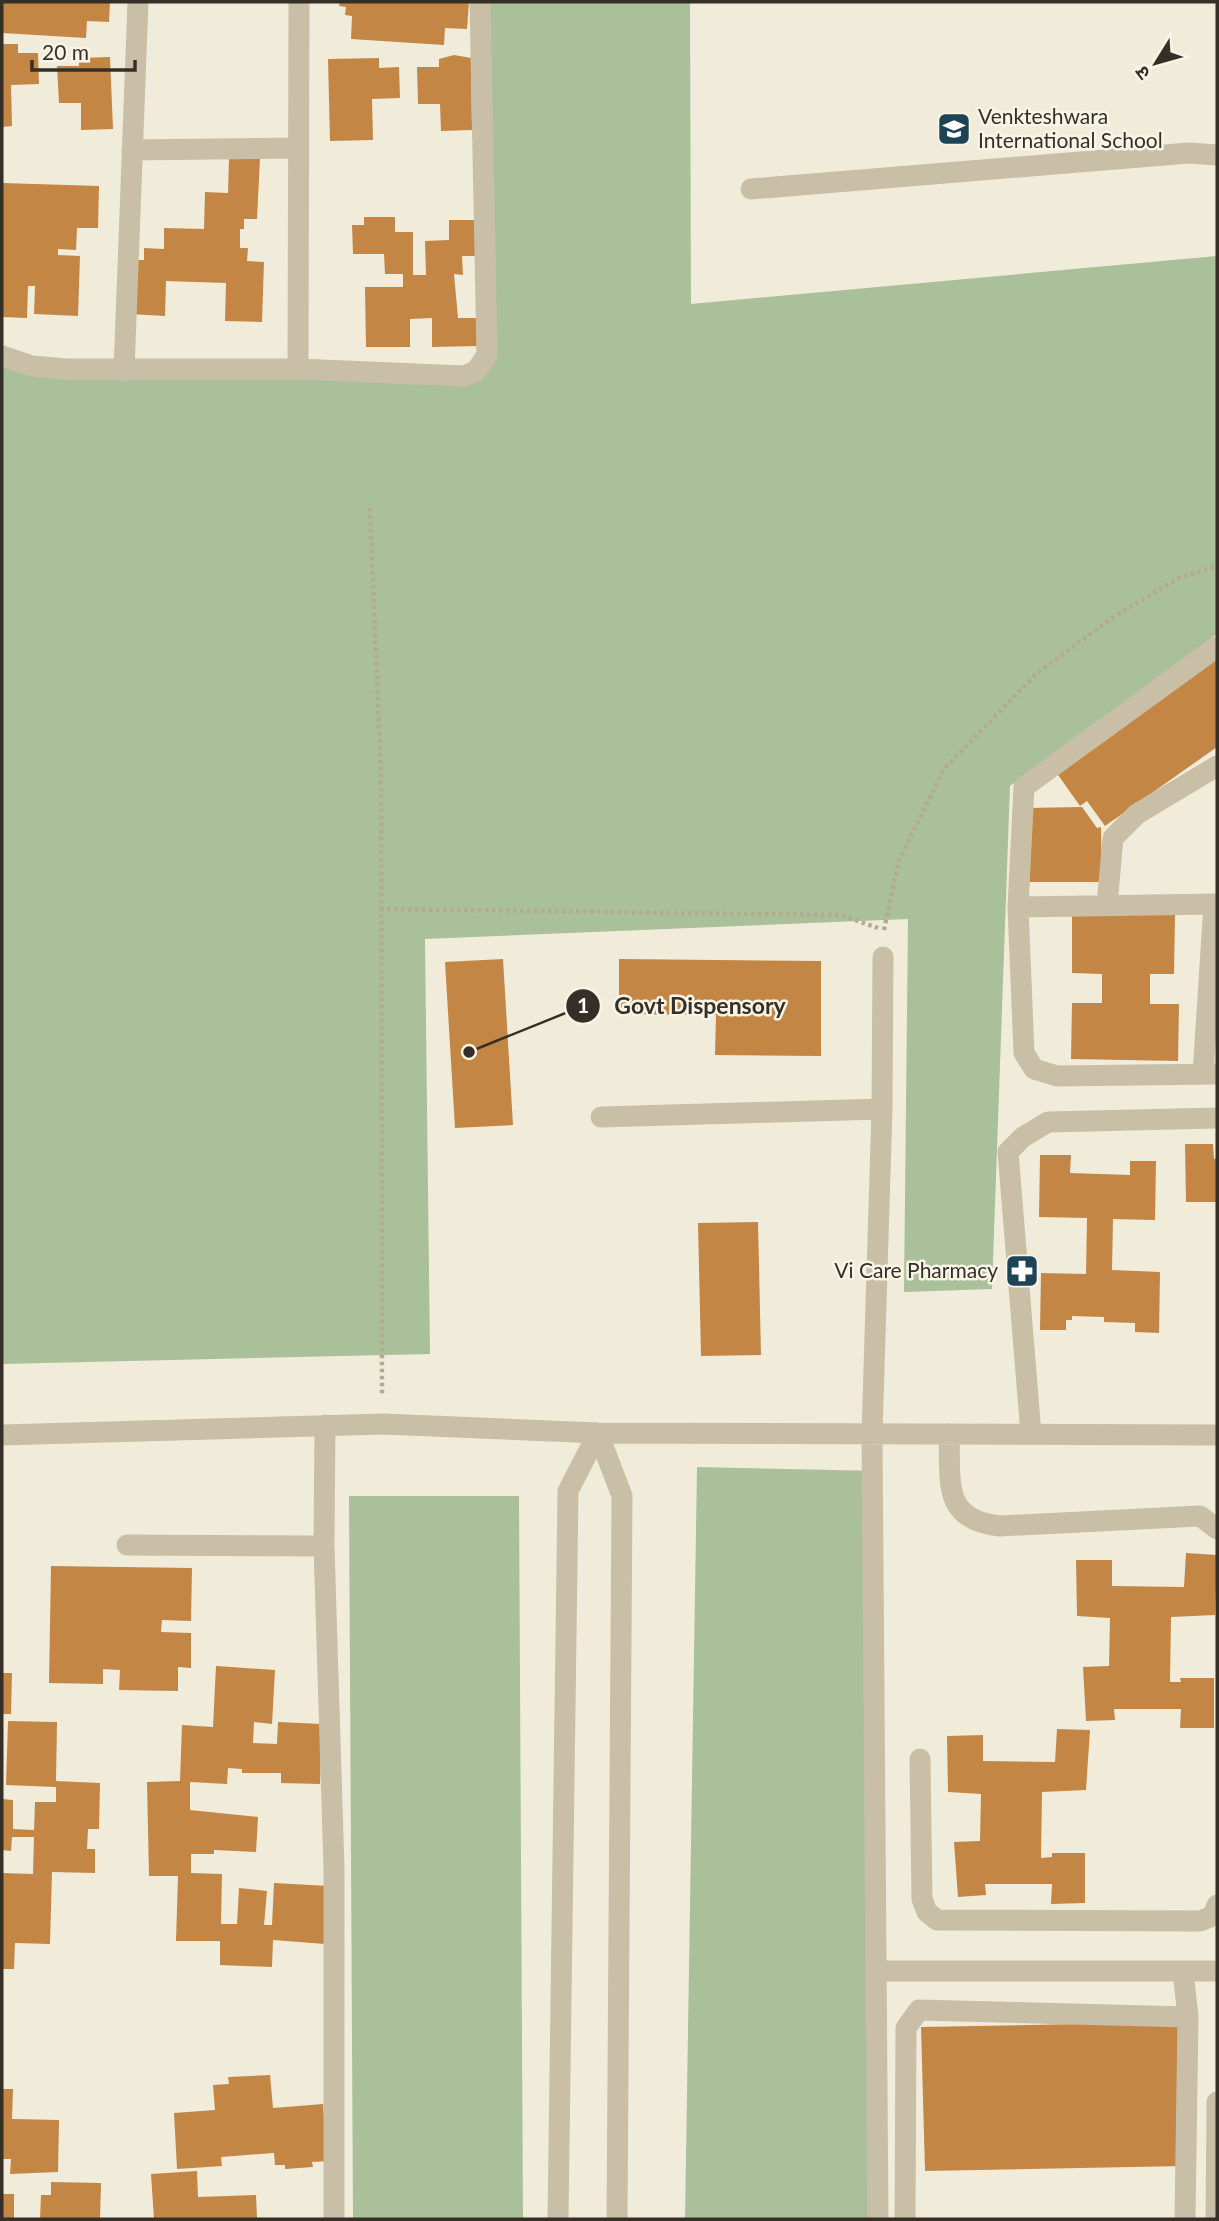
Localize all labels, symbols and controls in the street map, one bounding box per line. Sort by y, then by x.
scale bar [32,28,135,72]
north arrow [1121,28,1191,98]
text: 20 m [42,39,89,64]
text: उ [1129,61,1155,85]
place label: Venkteshwara International School [978,103,1163,152]
school or university icon: Venkteshwara International School [935,110,973,148]
callout: Govt Dispensory [565,984,800,1028]
text: Govt Dispensory [614,991,787,1019]
text: 1 [577,992,589,1017]
pharmacy icon: Vi Care Pharmacy [1003,1252,1041,1290]
place label: Vi Care Pharmacy [834,1257,998,1282]

